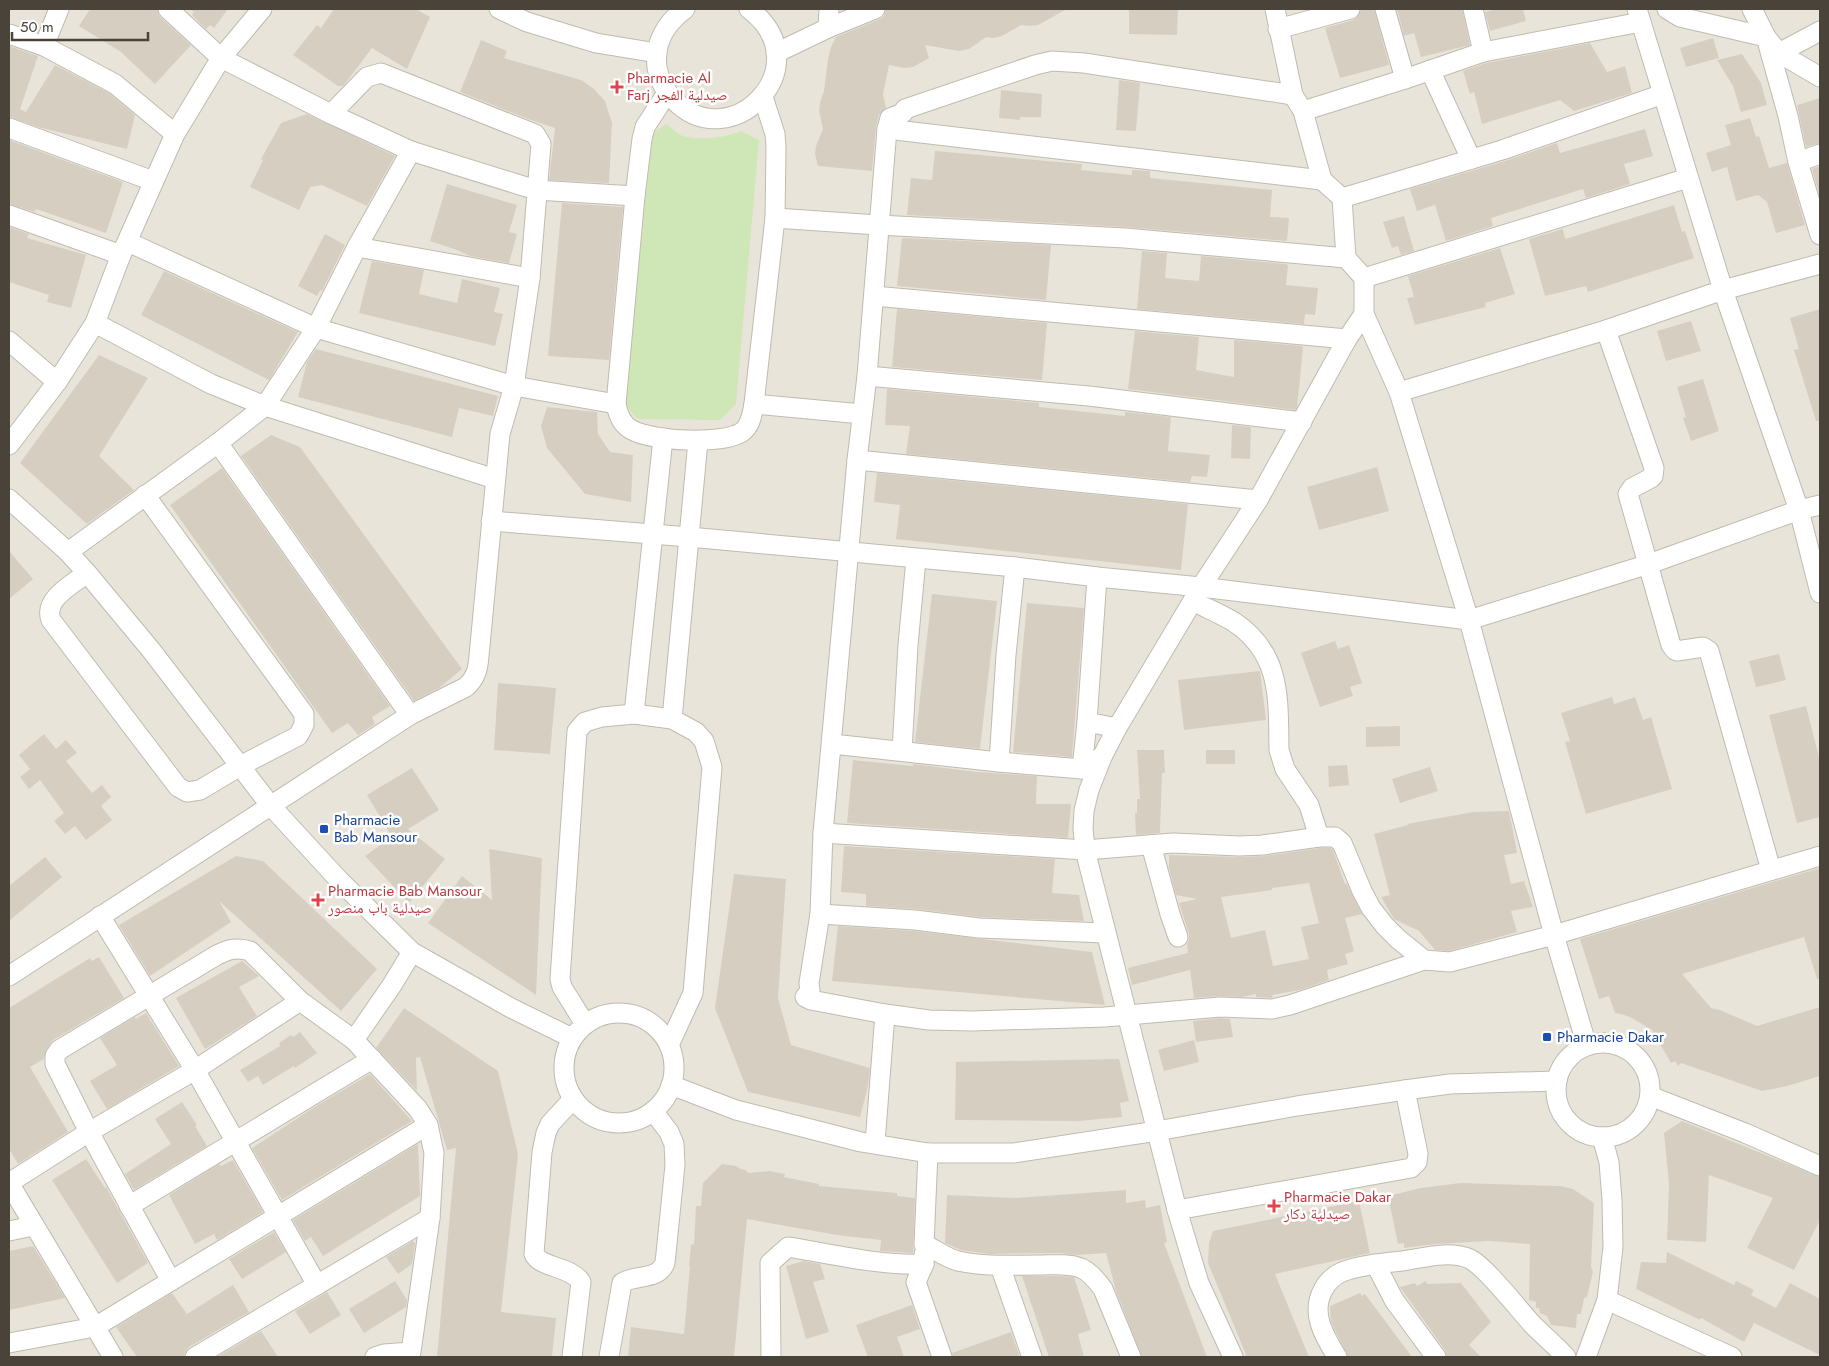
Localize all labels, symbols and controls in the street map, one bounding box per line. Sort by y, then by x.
scale bar [12,10,149,42]
text: 50 m [20,16,54,38]
place label: Pharmacie Al Farj صيدلية الفجر [627,67,727,106]
marker: Pharmacie Al Farj صيدلية الفجر [611,81,623,93]
place label: Pharmacie Bab Mansour [334,809,418,848]
marker: Pharmacie Bab Mansour [318,823,330,835]
place label: Pharmacie Bab Mansour صيدلية باب منصور [327,880,483,919]
marker: Pharmacie Bab Mansour صيدلية باب منصور [312,894,324,906]
place label: Pharmacie Dakar [1557,1026,1665,1048]
marker: Pharmacie Dakar [1541,1031,1553,1043]
place label: Pharmacie Dakar صيدلية دكار [1283,1186,1392,1225]
marker: Pharmacie Dakar صيدلية دكار [1268,1200,1280,1212]

